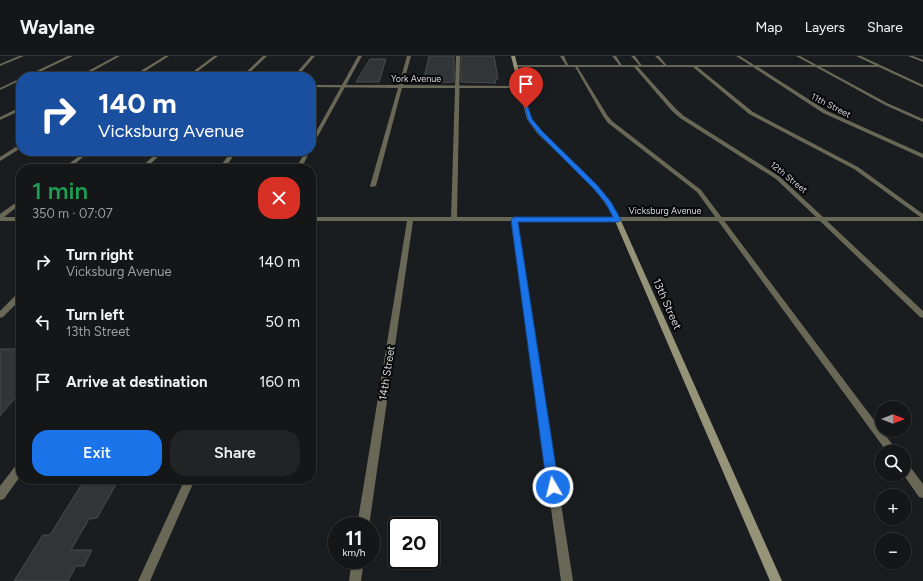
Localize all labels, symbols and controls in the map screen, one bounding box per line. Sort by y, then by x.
text: Waylane [20,16,95,39]
text: Map [755,19,783,36]
text: Layers [805,19,845,36]
text: Share [867,19,903,36]
pin [509,67,543,108]
street label: York Avenue [391,73,441,84]
icon: arrive [515,73,537,95]
text: 140 m [98,86,177,120]
icon: right [32,88,84,140]
street label: 11th Street [809,90,853,120]
text: Vicksburg Avenue [98,120,244,142]
street label: 12th Street [768,159,810,196]
text: 1 min [32,176,88,205]
button: close [258,177,300,219]
street label: Vicksburg Avenue [628,205,702,216]
text: 350 m · 07:07 [32,206,113,221]
text: Turn right [66,246,134,264]
icon: right [32,251,54,273]
text: 140 m [258,253,300,271]
text: Vicksburg Avenue [66,264,172,279]
street label: 13th Street [650,277,684,331]
text: Turn left [66,306,124,324]
icon: left [32,311,54,333]
text: 50 m [265,313,300,331]
text: 13th Street [66,324,130,339]
street label: 14th Street [376,345,398,401]
icon: arrive [32,371,54,393]
text: Arrive at destination [66,373,207,391]
text: 160 m [259,373,300,391]
north arrow [875,401,911,437]
map controls [875,401,911,569]
button: Exit [32,430,162,476]
button: Share [170,430,300,476]
button: search [875,445,911,481]
position arrow [532,466,574,508]
button: + [875,489,911,525]
speed limit sign: 20 [388,517,440,569]
text: 11 [346,526,362,550]
button: − [875,533,911,569]
text: km/h [343,546,365,559]

